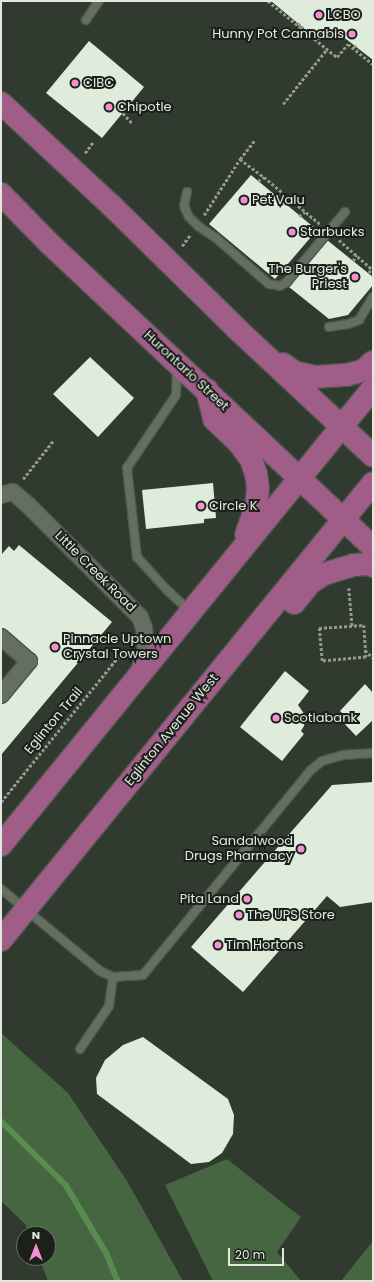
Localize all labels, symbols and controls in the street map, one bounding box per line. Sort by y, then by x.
place label: LCBO [327,7,361,23]
marker: LCBO [314,10,324,20]
place label: Hunny Pot Cannabis [212,26,344,42]
marker: Hunny Pot Cannabis [347,29,357,39]
place label: CIBC [83,75,114,91]
marker: CIBC [70,78,80,88]
place label: Chipotle [117,99,172,115]
marker: Chipotle [104,102,114,112]
place label: Pet Valu [252,192,305,208]
marker: Pet Valu [239,195,249,205]
place label: Starbucks [300,224,364,240]
marker: Starbucks [287,227,297,237]
place label: The Burger's Priest [268,262,347,293]
marker: The Burger's Priest [350,272,360,282]
street label: Hurontario Street [140,328,232,414]
place label: Circle K [209,498,257,514]
marker: Circle K [196,501,206,511]
street label: Little Creek Road [51,528,139,616]
place label: Pinnacle Uptown Crystal Towers [63,632,171,663]
marker: Pinnacle Uptown Crystal Towers [50,642,60,652]
street label: Eglinton Avenue West [122,671,222,789]
street label: Eglinton Trail [22,685,86,757]
place label: Scotiabank [284,710,357,726]
marker: Scotiabank [271,713,281,723]
place label: Sandalwood Drugs Pharmacy [185,834,293,865]
marker: Sandalwood Drugs Pharmacy [296,844,306,854]
place label: Pita Land [180,891,239,907]
marker: Pita Land [242,894,252,904]
place label: The UPS Store [247,907,335,923]
marker: The UPS Store [234,910,244,920]
place label: Tim Hortons [226,937,303,953]
marker: Tim Hortons [213,940,223,950]
north arrow [16,1226,56,1266]
text: N [32,1227,40,1243]
scale bar [230,1240,286,1266]
text: 20 m [235,1246,265,1263]

